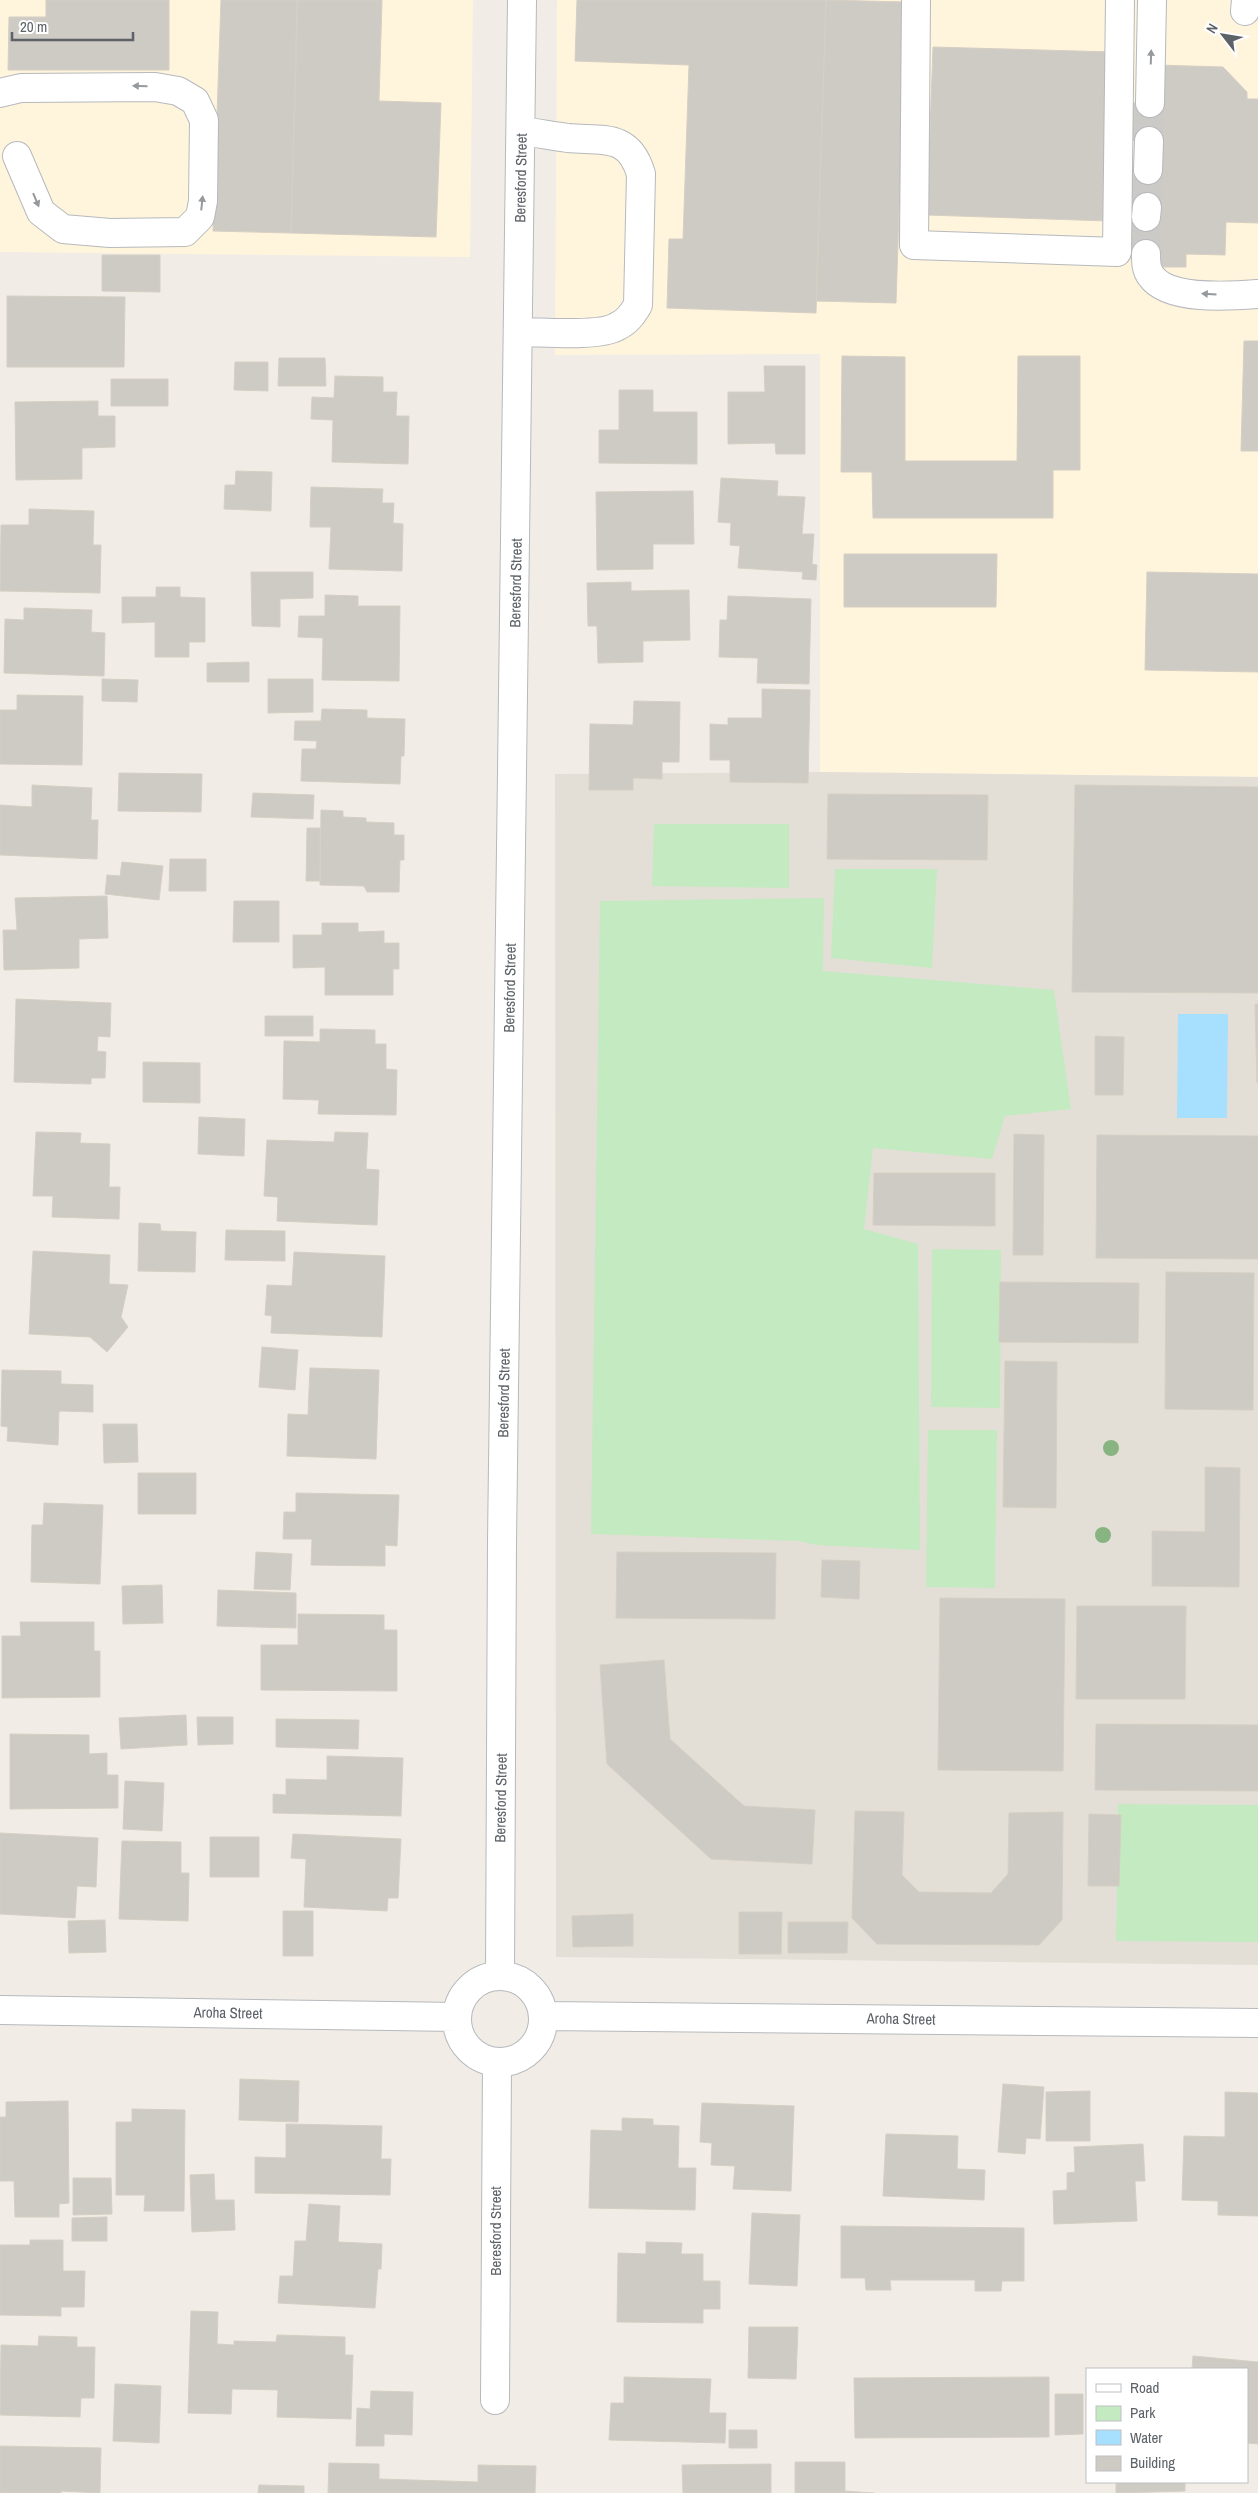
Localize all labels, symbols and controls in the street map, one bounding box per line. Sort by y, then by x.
scale bar [12,10,134,42]
north arrow [1198,10,1248,60]
text: 20 m [20,16,47,37]
text: N [1202,20,1222,36]
one-way arrow [1147,49,1155,65]
one-way arrow [132,82,148,90]
street label: Beresford Street [509,132,532,223]
one-way arrow [33,193,41,207]
one-way arrow [198,195,206,211]
one-way arrow [1201,290,1217,298]
street label: Beresford Street [504,537,527,628]
street label: Beresford Street [498,942,521,1033]
street label: Beresford Street [492,1347,515,1438]
street label: Beresford Street [489,1752,512,1843]
street label: Aroha Street [192,2001,263,2024]
street label: Aroha Street [865,2007,936,2030]
street label: Beresford Street [485,2186,506,2276]
legend [1086,2368,1248,2483]
text: Road [1130,2377,1159,2398]
text: Park [1130,2402,1156,2423]
text: Water [1130,2427,1162,2448]
text: Building [1130,2452,1175,2473]

